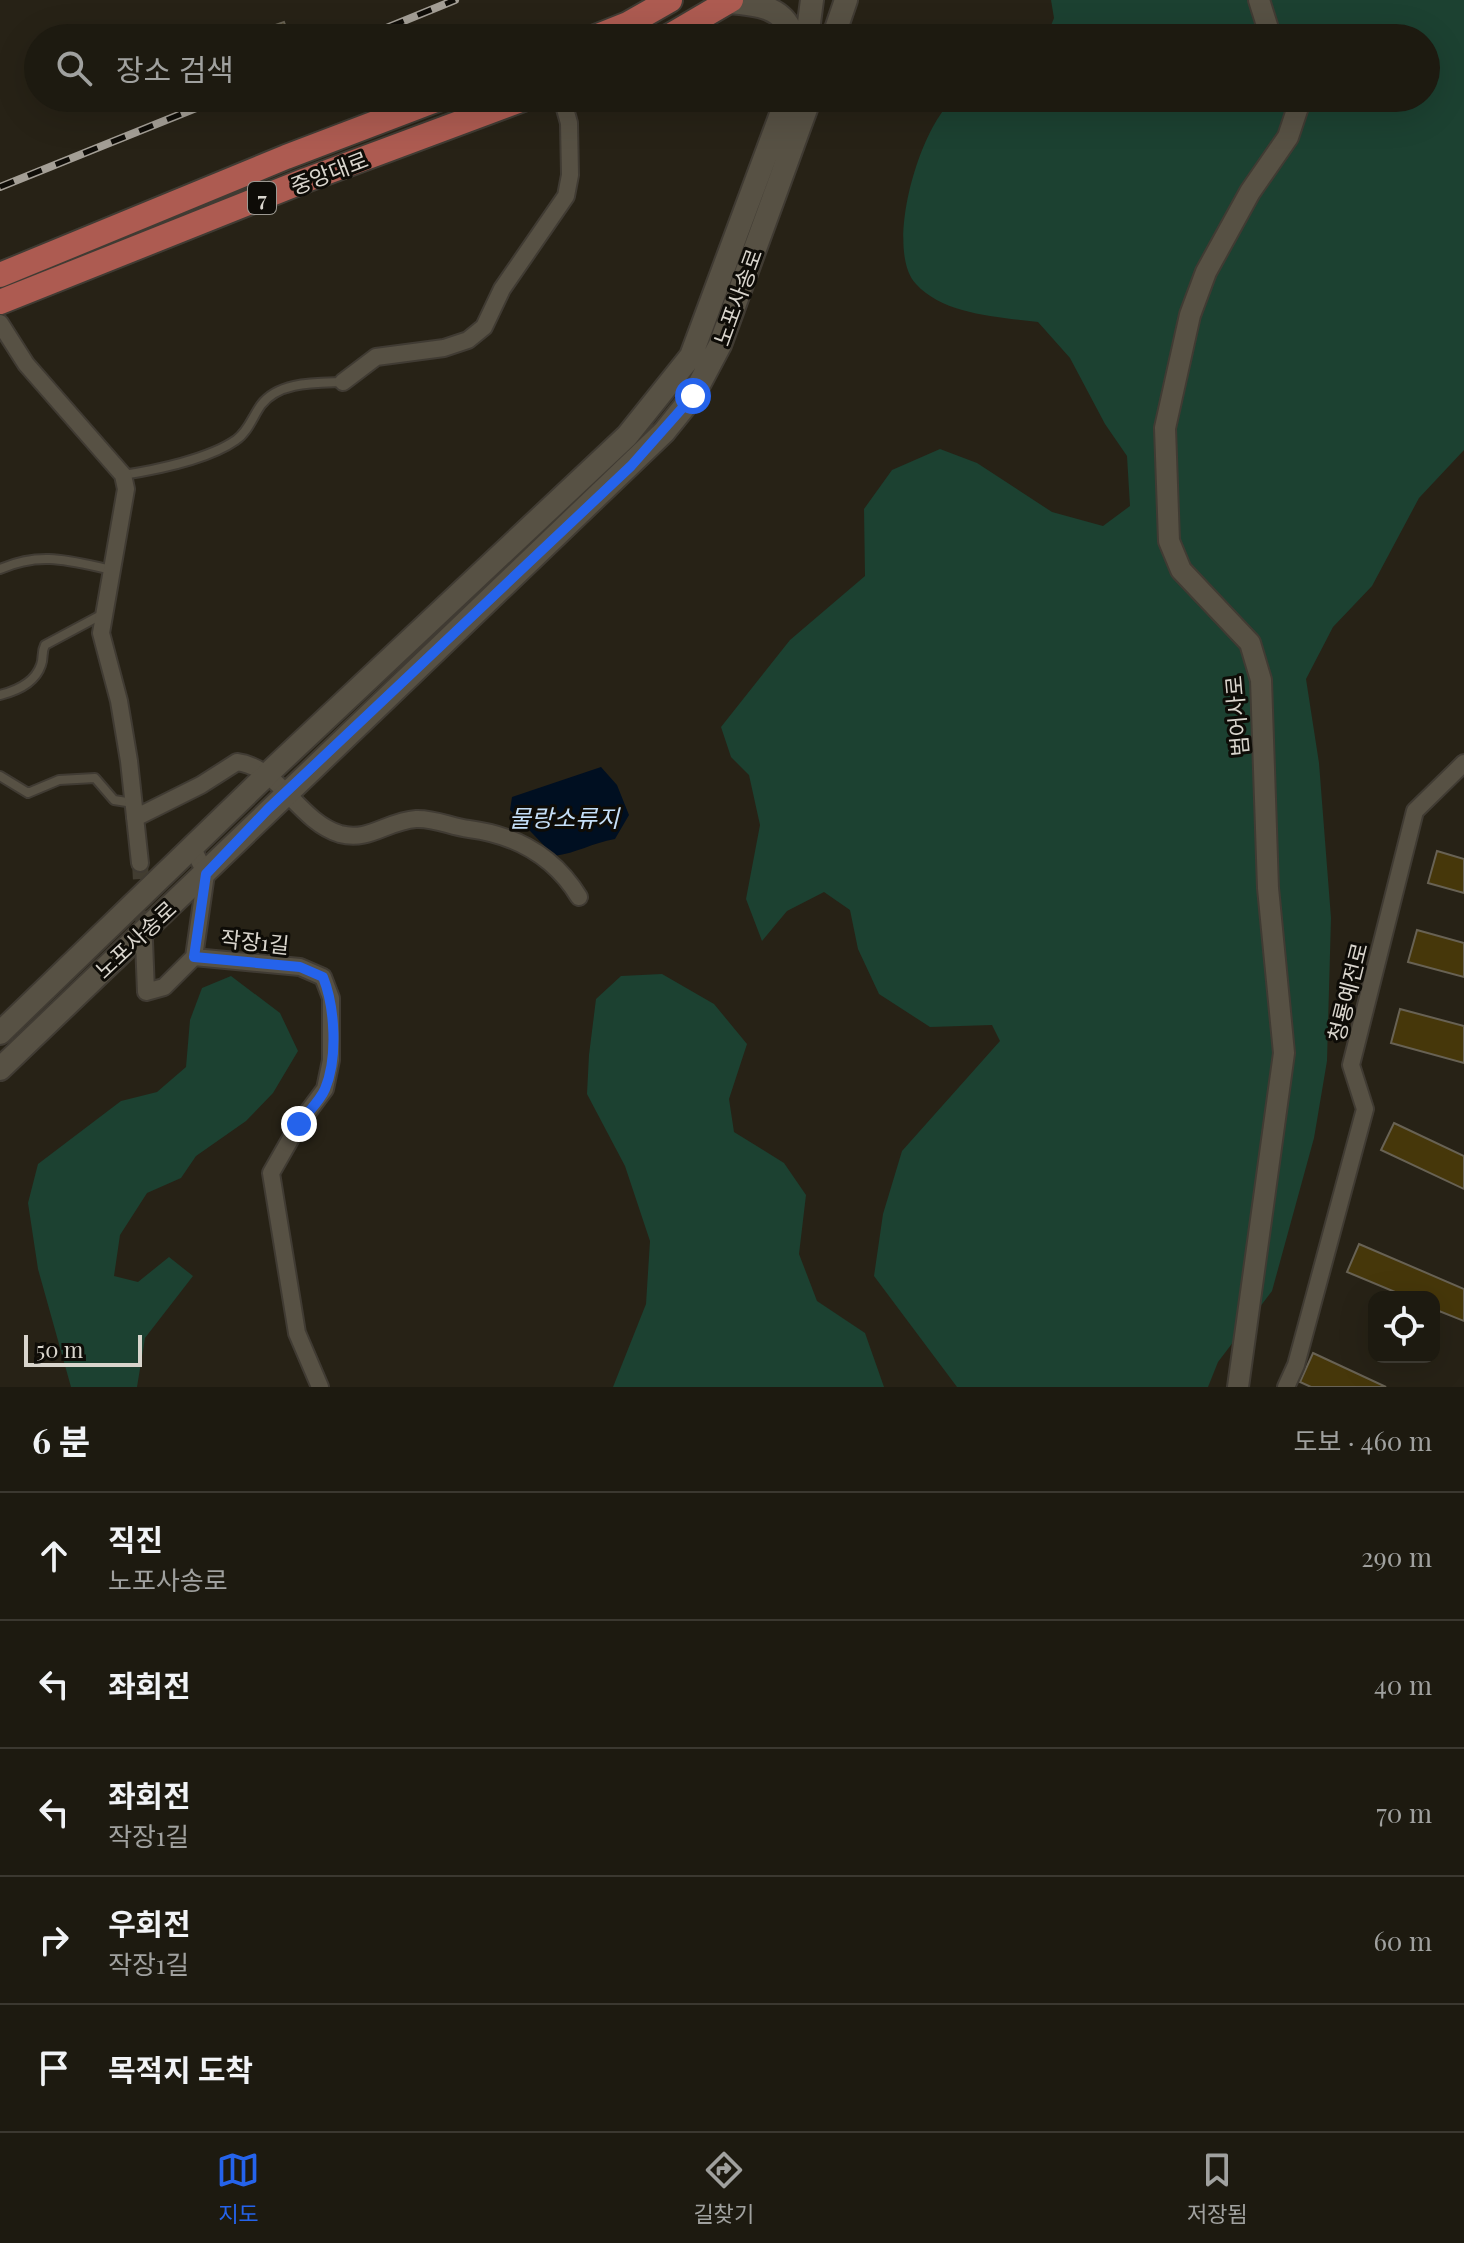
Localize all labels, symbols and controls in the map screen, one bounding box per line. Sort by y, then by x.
search box [24,24,1440,112]
icon: search [52,46,96,90]
text: 장소 검색 [116,49,234,89]
street label: 중앙대로 [286,143,372,201]
road number: 7 [248,182,276,214]
street label: 노포사송로 [706,244,768,350]
route start [675,378,711,414]
street label: 범어사로 [1218,674,1254,758]
water label: 물랑소류지 [509,801,621,833]
street label: 노포사송로 [88,894,182,984]
street label: 작장1길 [219,922,291,960]
street label: 청룡예전로 [1320,939,1374,1045]
route end [281,1106,317,1142]
map controls [1368,1291,1440,1363]
button: locate [1368,1291,1440,1363]
scale bar [24,1331,142,1367]
text: 50 m [36,1334,83,1364]
text: 6 분 [32,1417,90,1463]
text: 도보 · 460 m [1293,1423,1432,1458]
text: 직진 [108,1519,163,1559]
icon: ahead [32,1534,76,1578]
text: 290 m [1361,1539,1432,1574]
text: 노포사송로 [108,1562,228,1597]
icon: left [32,1662,76,1706]
text: 좌회전 [108,1665,191,1705]
text: 40 m [1374,1667,1432,1702]
text: 좌회전 [108,1775,191,1815]
icon: left [32,1790,76,1834]
text: 70 m [1376,1795,1432,1830]
text: 작장1길 [108,1818,189,1853]
text: 우회전 [108,1903,191,1943]
icon: right [32,1918,76,1962]
text: 60 m [1373,1923,1432,1958]
text: 작장1길 [108,1946,189,1981]
icon: arrive [32,2046,76,2090]
text: 목적지 도착 [108,2049,253,2089]
tab: 지도 [216,2148,260,2228]
tab: 길찾기 [693,2148,754,2228]
tab: 저장됨 [1187,2148,1248,2228]

